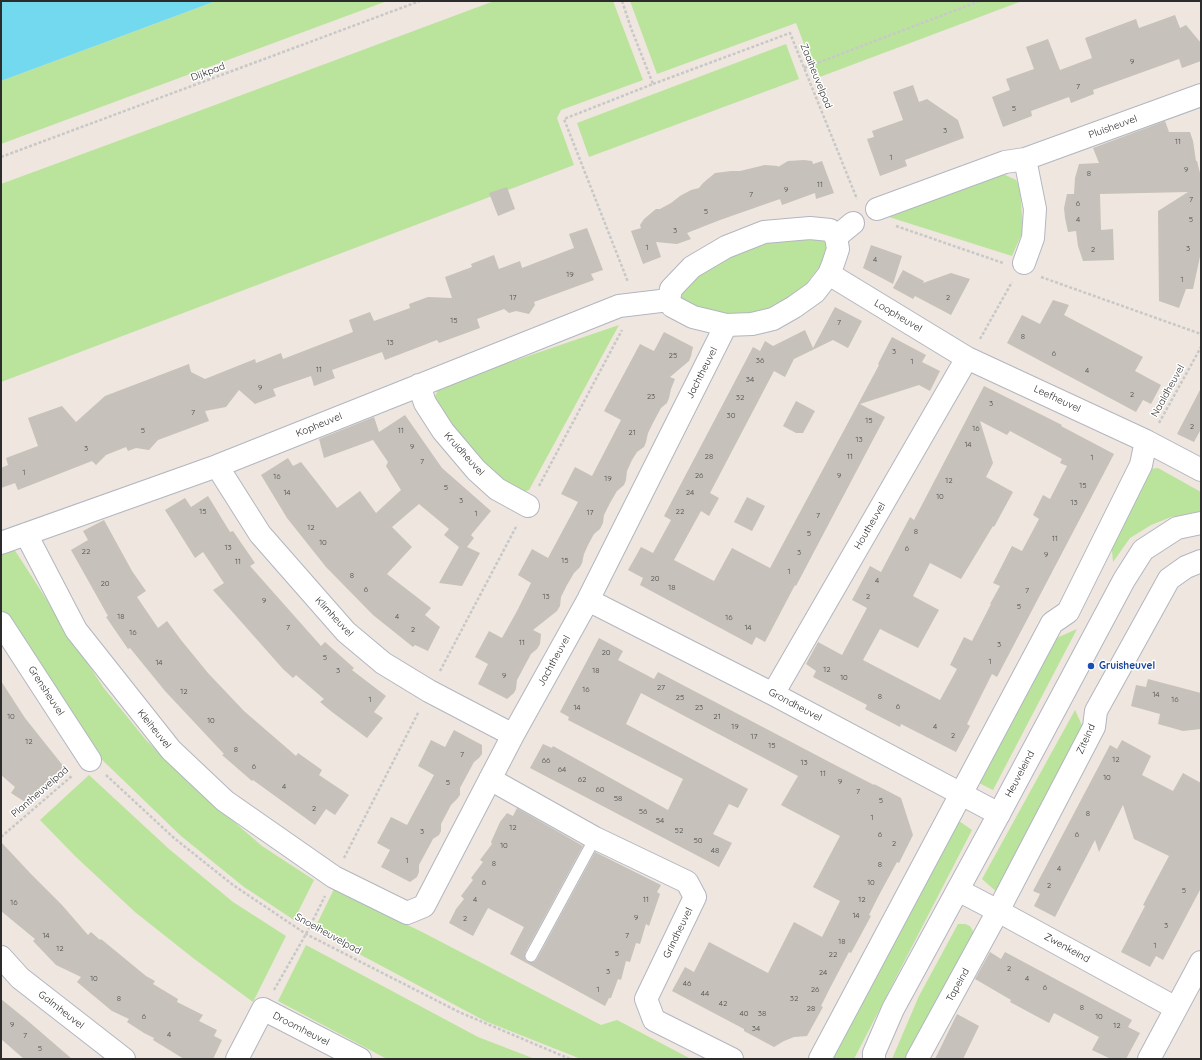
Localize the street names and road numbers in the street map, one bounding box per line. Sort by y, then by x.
street label: Zaaiheuvelpad [797,42,835,110]
street label: Dijkpad [189,60,227,84]
street label: Pluisheuvel [1087,113,1139,141]
street label: Loopheuvel [872,297,924,335]
street label: Jachtheuvel [684,345,720,401]
street label: Naaldheuvel [1149,363,1187,419]
street label: Leefheuvel [1032,383,1082,415]
street label: Kopheuvel [294,410,344,440]
street label: Kruidheuvel [441,430,487,478]
street label: Houtheuvel [852,500,888,552]
street label: Klimheuvel [312,594,356,640]
street label: Jachtheuvel [535,633,573,689]
street label: Grensheuvel [25,664,67,718]
street label: Grondheuvel [766,686,824,724]
street label: Kleiheuvel [135,707,173,751]
street label: Ziteind [1074,722,1098,756]
street label: Heuveleind [1003,749,1037,799]
street label: Plantheuvelpad [9,764,71,820]
street label: Grindheuvel [661,906,695,960]
street label: Snoeiheuvelpad [293,911,363,957]
street label: Zwenkeind [1042,931,1092,965]
street label: Tapeind [944,966,972,1004]
street label: Galmheuvel [36,988,86,1032]
street label: Droomheuvel [271,1010,331,1048]

